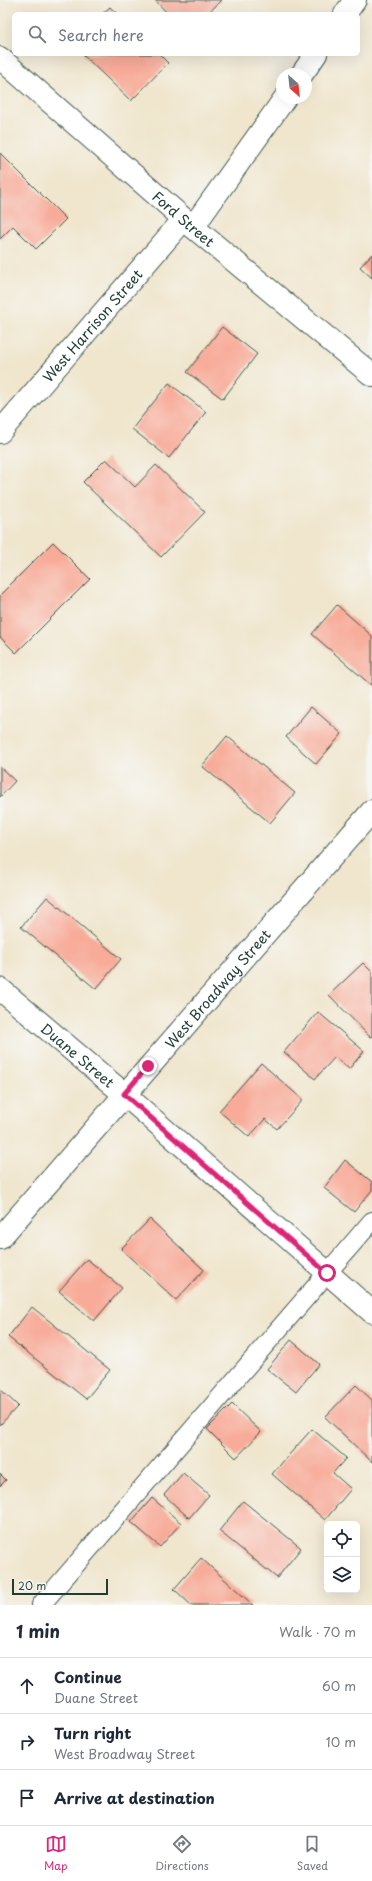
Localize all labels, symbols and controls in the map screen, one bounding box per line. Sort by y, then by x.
search box [12,12,360,56]
icon: search [26,23,48,45]
text: Search here [58,23,144,46]
north arrow [276,68,312,104]
street label: Ford Street [148,186,220,252]
street label: West Harrison Street [37,264,147,386]
street label: West Broadway Street [160,924,275,1053]
street label: Duane Street [36,1018,119,1092]
route end [139,1057,157,1075]
route start [318,1264,336,1282]
map controls [324,1521,360,1593]
button: locate [324,1521,360,1557]
button: layers [324,1557,360,1593]
scale bar [12,1577,108,1596]
text: 20 m [18,1577,46,1594]
text: 1 min [16,1618,60,1644]
text: Walk · 70 m [279,1622,356,1641]
text: Continue [54,1665,122,1688]
icon: ahead [16,1675,38,1697]
text: 60 m [322,1676,356,1695]
text: Duane Street [54,1688,138,1707]
text: Turn right [54,1721,131,1744]
icon: right [16,1731,38,1753]
text: 10 m [326,1732,356,1751]
text: West Broadway Street [54,1744,195,1763]
text: Arrive at destination [54,1786,215,1809]
icon: arrive [16,1787,38,1809]
tab: Map [44,1833,67,1874]
tab: Directions [155,1833,209,1874]
tab: Saved [297,1833,328,1874]

